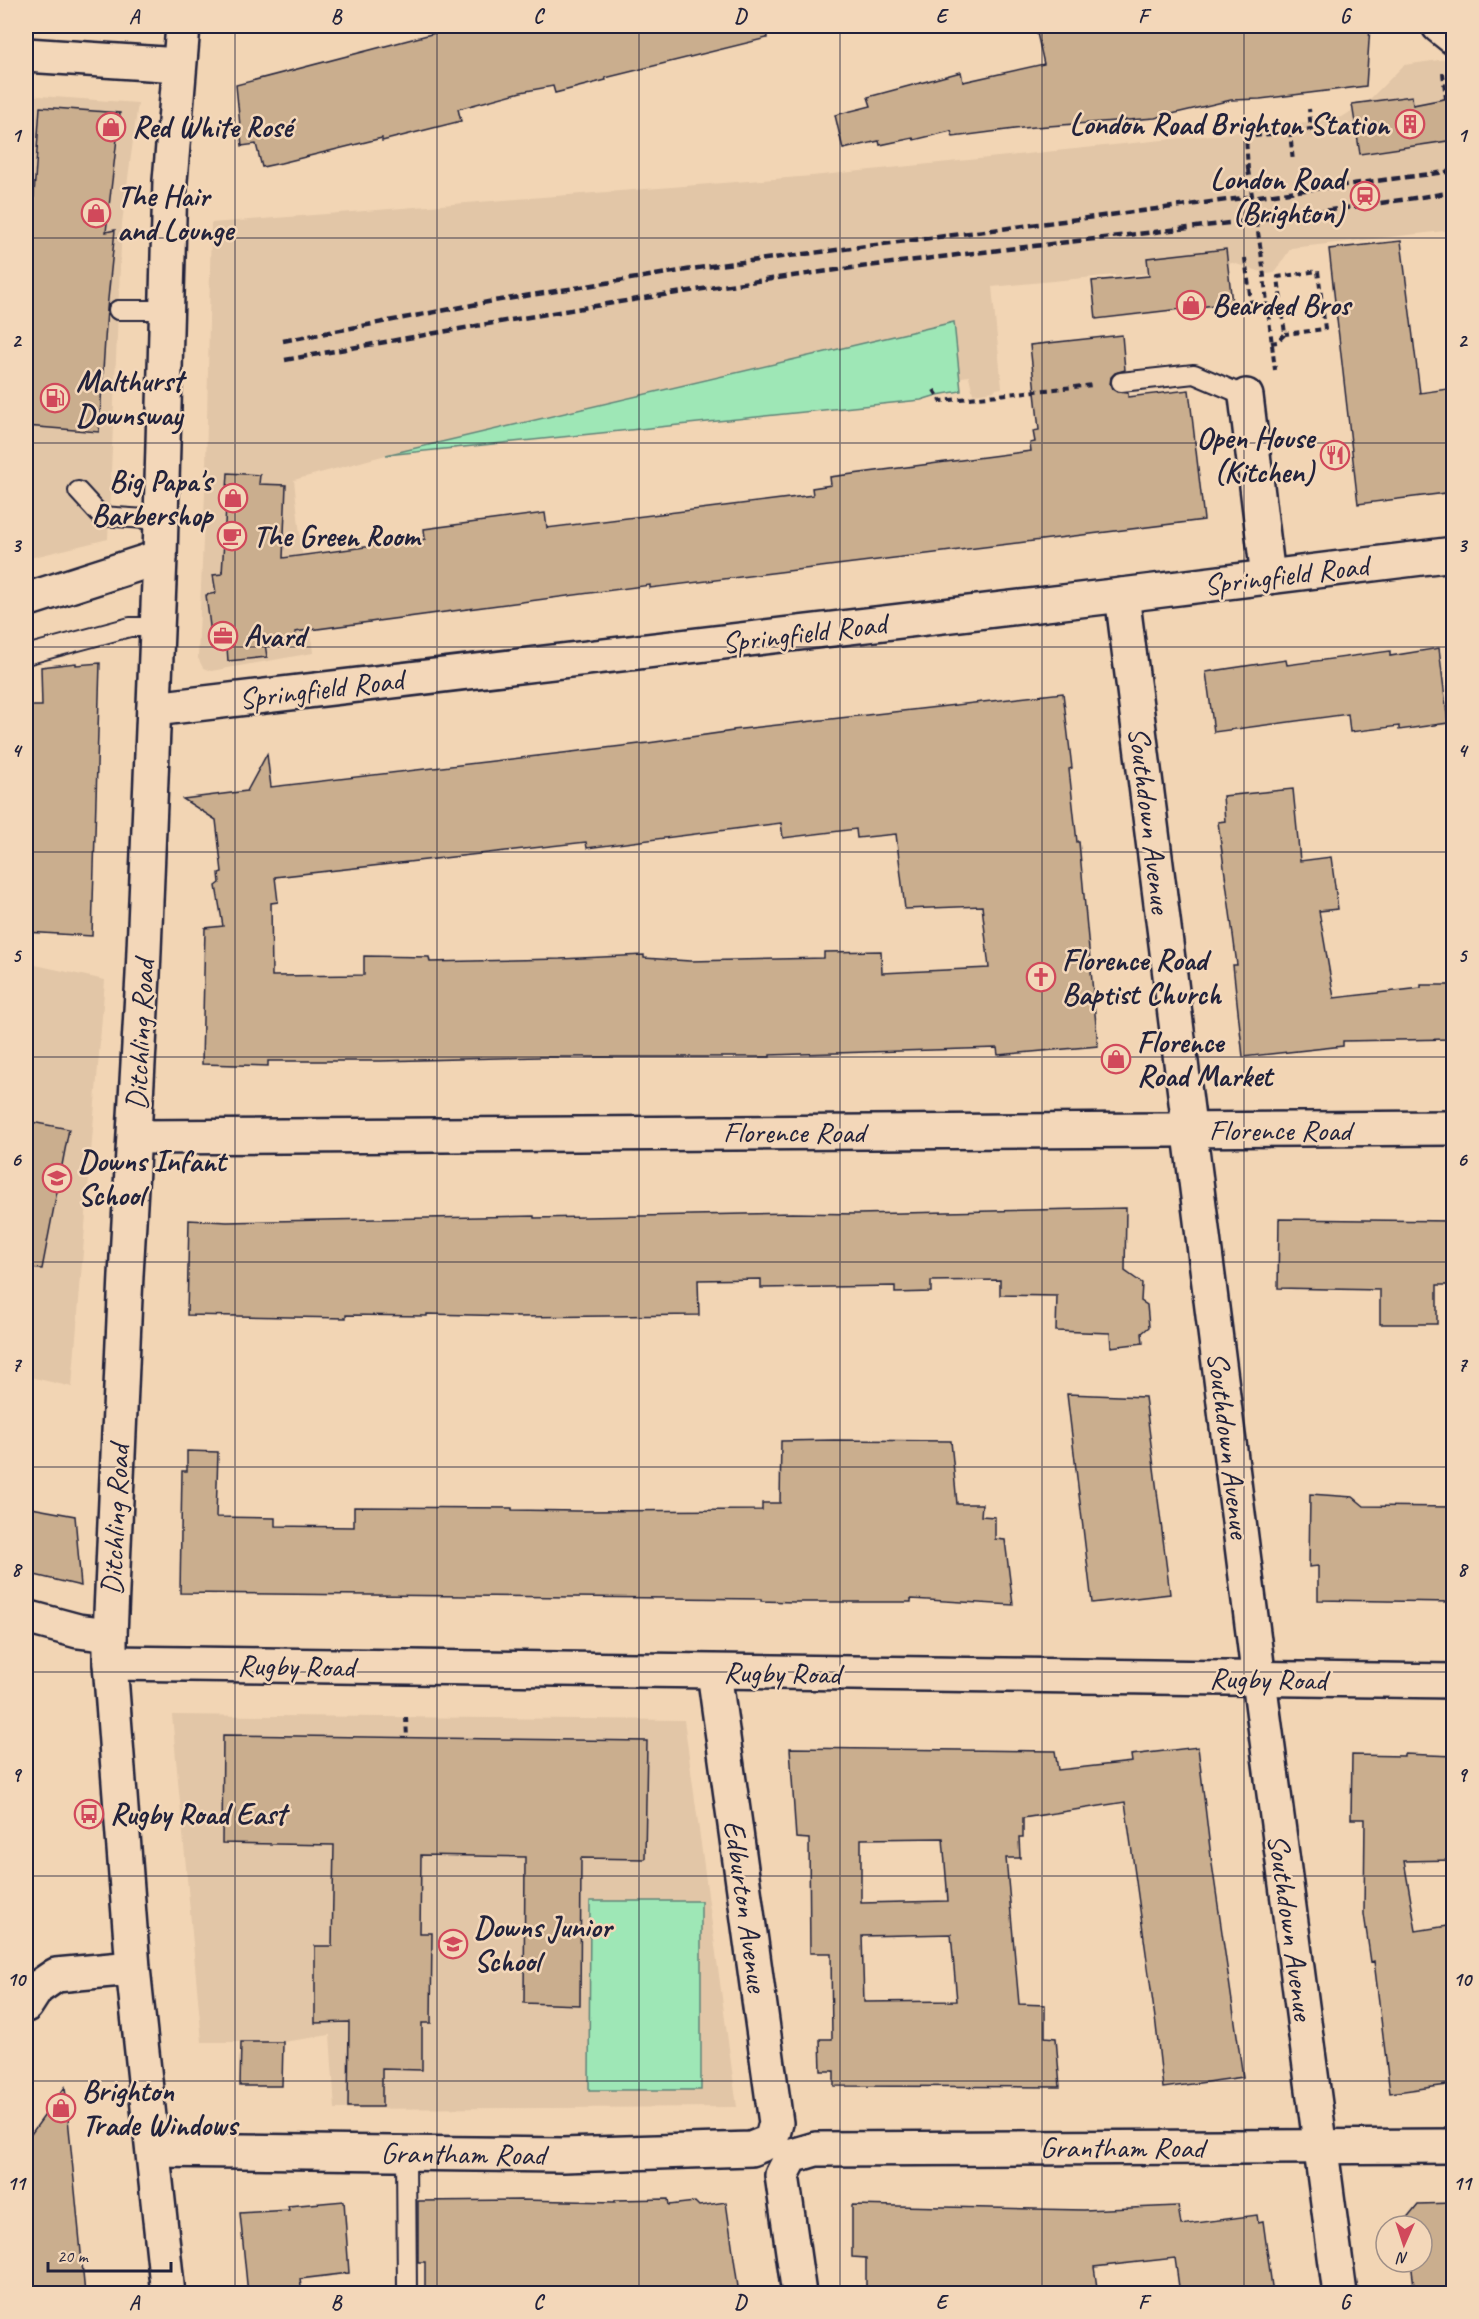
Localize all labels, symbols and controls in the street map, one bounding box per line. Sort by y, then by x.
text: A [129,4,141,29]
text: B [331,4,343,29]
text: C [533,4,545,29]
text: D [734,4,748,29]
text: E [936,4,950,29]
text: F [1138,4,1152,29]
text: G [1340,4,1353,29]
place label: London Road Brighton Station [1070,105,1391,143]
place label: Red White Rosé [132,108,296,146]
building icon: London Road Brighton Station [1394,108,1426,140]
shop icon: Red White Rosé [95,111,127,143]
text: 1 [12,123,23,148]
text: 1 [1458,123,1469,148]
place label: London Road (Brighton) [1210,160,1349,232]
place label: The Hair and Lounge [117,177,236,249]
station icon: London Road (Brighton) [1349,180,1381,212]
shop icon: The Hair and Lounge [80,197,112,229]
place label: Bearded Bros [1212,286,1354,324]
shop icon: Bearded Bros [1175,289,1207,321]
text: 2 [12,328,23,353]
text: 2 [1458,328,1469,353]
place label: Malthurst Downsway [76,362,188,435]
fuel station icon: Malthurst Downsway [39,382,71,414]
place label: Open House (Kitchen) [1196,419,1317,491]
restaurant icon: Open House (Kitchen) [1319,439,1351,471]
place label: Big Papa's Barbershop [91,462,215,534]
shop icon: Big Papa's Barbershop [217,482,249,514]
place label: The Green Room [253,517,422,555]
cafe icon: The Green Room [216,520,248,552]
text: 3 [12,533,23,558]
text: 3 [1458,533,1469,558]
street label: Springfield Road [1202,546,1375,604]
street label: Springfield Road [720,604,893,662]
place label: Avard [244,617,310,655]
office icon: Avard [207,620,239,652]
street label: Springfield Road [237,660,410,718]
street label: Southdown Avenue [1120,725,1181,917]
text: 4 [12,738,24,763]
text: 4 [1458,738,1470,763]
place label: Florence Road Baptist Church [1062,941,1222,1013]
text: 5 [12,943,23,968]
text: 5 [1458,943,1469,968]
street label: Ditchling Road [117,954,163,1111]
church icon: Florence Road Baptist Church [1025,961,1057,993]
place label: Florence Road Market [1137,1023,1275,1095]
shop icon: Florence Road Market [1100,1043,1132,1075]
street label: Florence Road [1209,1111,1355,1149]
street label: Florence Road [723,1113,869,1151]
place label: Downs Infant School [78,1142,228,1214]
text: 6 [11,1147,22,1172]
text: 6 [1457,1147,1468,1172]
school or university icon: Downs Infant School [41,1162,73,1194]
street label: Southdown Avenue [1199,1350,1260,1542]
text: 7 [12,1352,23,1377]
text: 7 [1458,1352,1469,1377]
street label: Ditchling Road [92,1439,138,1596]
text: 8 [12,1557,24,1582]
text: 8 [1458,1557,1470,1582]
street label: Rugby Road [237,1646,359,1686]
street label: Rugby Road [723,1653,845,1693]
street label: Rugby Road [1209,1659,1331,1699]
text: 9 [12,1762,23,1787]
text: 9 [1458,1762,1469,1787]
place label: Rugby Road East [110,1795,291,1833]
bus stop icon: Rugby Road East [73,1798,105,1830]
street label: Edburton Avenue [715,1818,777,1996]
street label: Southdown Avenue [1259,1832,1323,2025]
place label: Downs Junior School [474,1908,615,1980]
school or university icon: Downs Junior School [437,1928,469,1960]
text: 10 [7,1967,27,1992]
text: 10 [1453,1967,1473,1992]
place label: Brighton Trade Windows [82,2072,240,2144]
shop icon: Brighton Trade Windows [45,2092,77,2124]
street label: Grantham Road [1040,2128,1209,2166]
street label: Grantham Road [380,2134,550,2174]
text: 11 [7,2171,27,2196]
text: 11 [1453,2171,1473,2196]
north arrow [1374,2214,1434,2274]
scale bar [48,2235,171,2273]
text: 20 m [57,2245,90,2267]
text: N [1395,2248,1409,2268]
text: A [129,2290,141,2315]
text: B [331,2290,343,2315]
text: C [533,2290,545,2315]
text: D [734,2290,748,2315]
text: E [936,2290,950,2315]
text: F [1138,2290,1152,2315]
text: G [1340,2290,1353,2315]

